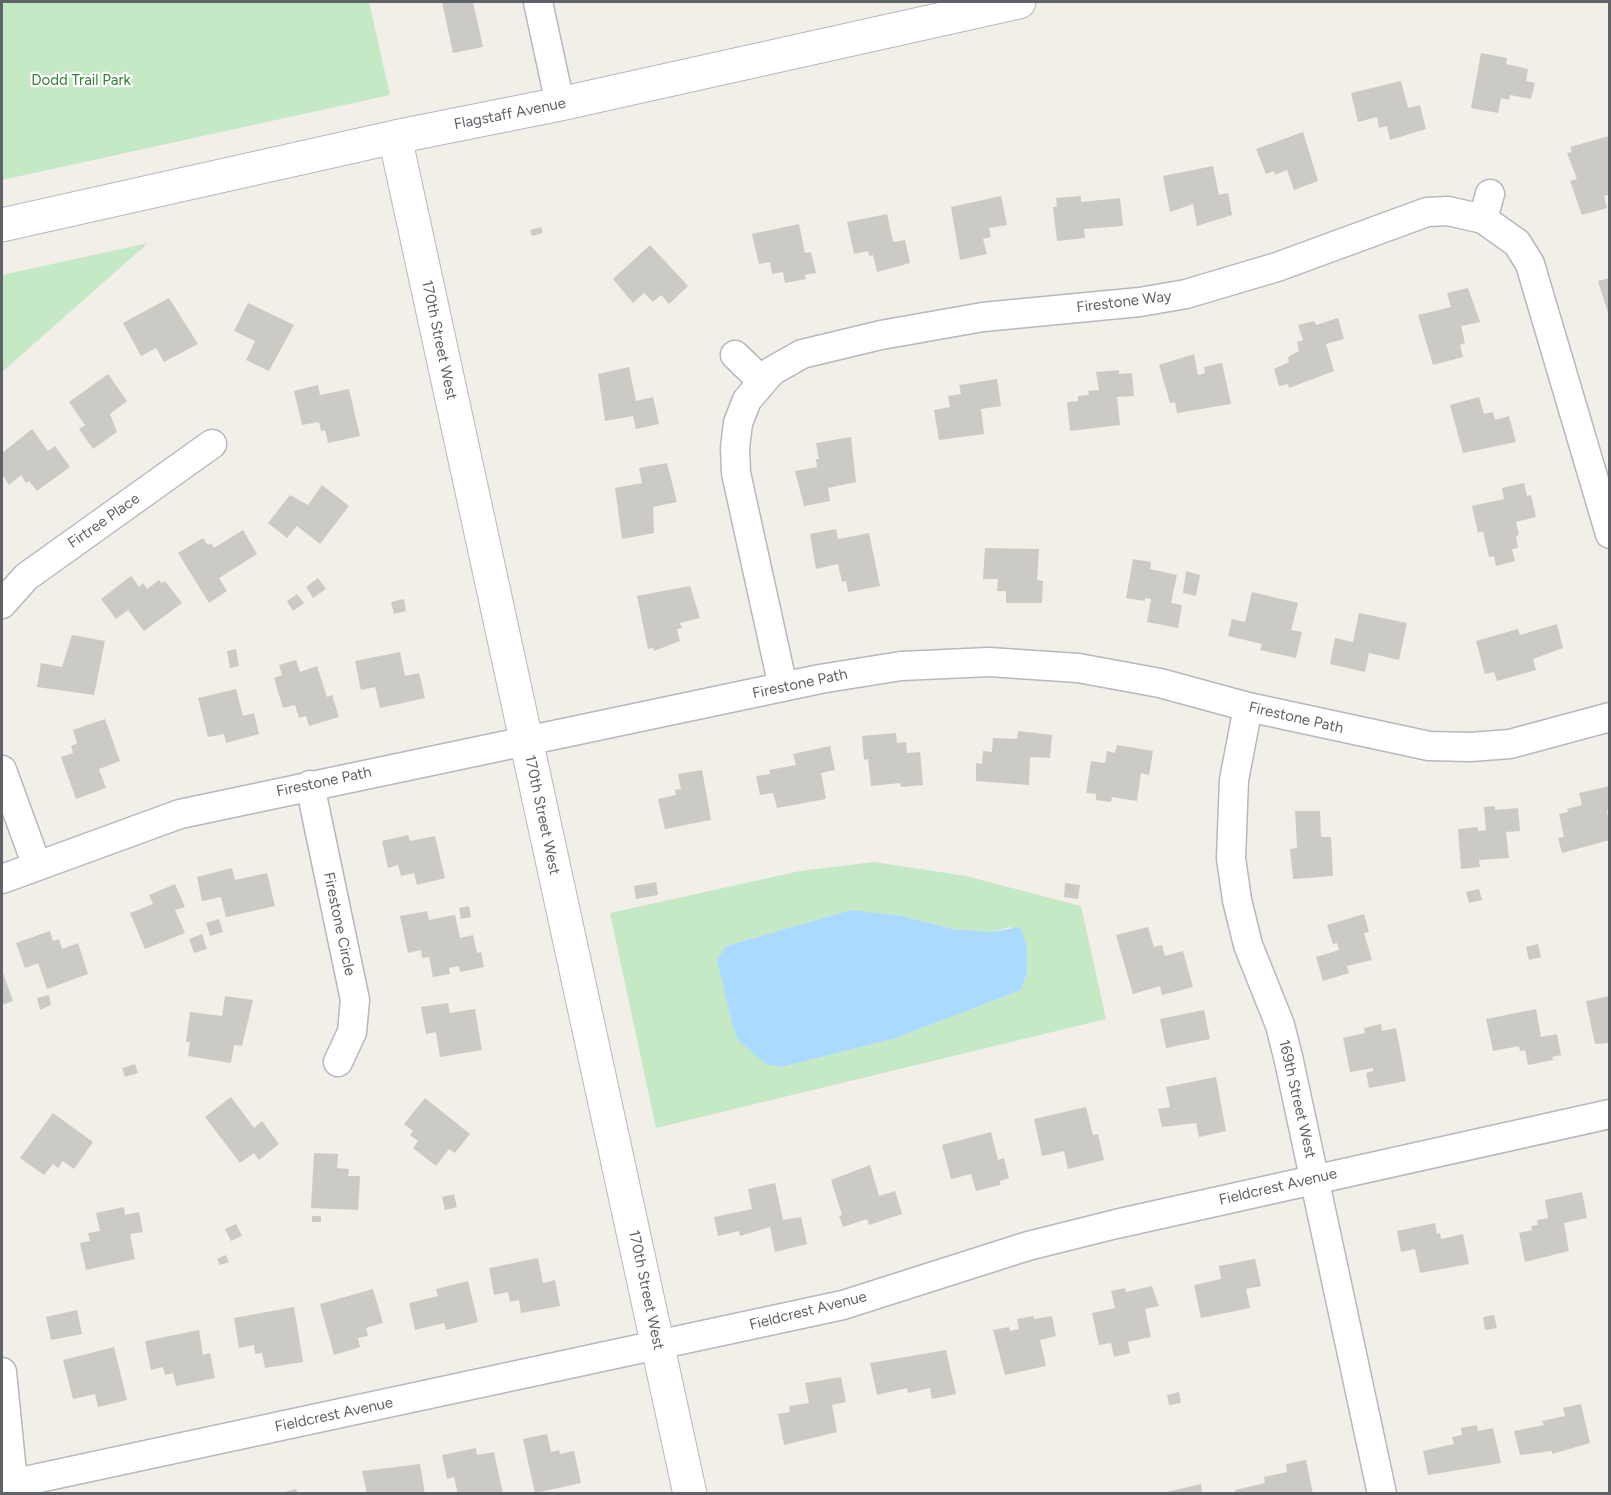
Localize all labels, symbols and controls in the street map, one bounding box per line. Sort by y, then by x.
park label: Dodd Trail Park [31,72,131,90]
street label: Flagstaff Avenue [452,94,568,134]
street label: 170th Street West [418,278,460,402]
street label: Firestone Way [1075,287,1173,317]
street label: Firtree Place [65,490,143,552]
street label: Firestone Path [751,665,849,703]
street label: Firestone Path [1247,698,1345,738]
street label: 170th Street West [521,753,563,877]
street label: Firestone Path [275,763,373,801]
street label: Firestone Circle [319,871,359,977]
street label: 169th Street West [1275,1038,1319,1160]
street label: Fieldcrest Avenue [1217,1165,1339,1209]
street label: 170th Street West [625,1228,667,1352]
street label: Fieldcrest Avenue [747,1288,869,1334]
street label: Fieldcrest Avenue [273,1394,395,1436]

